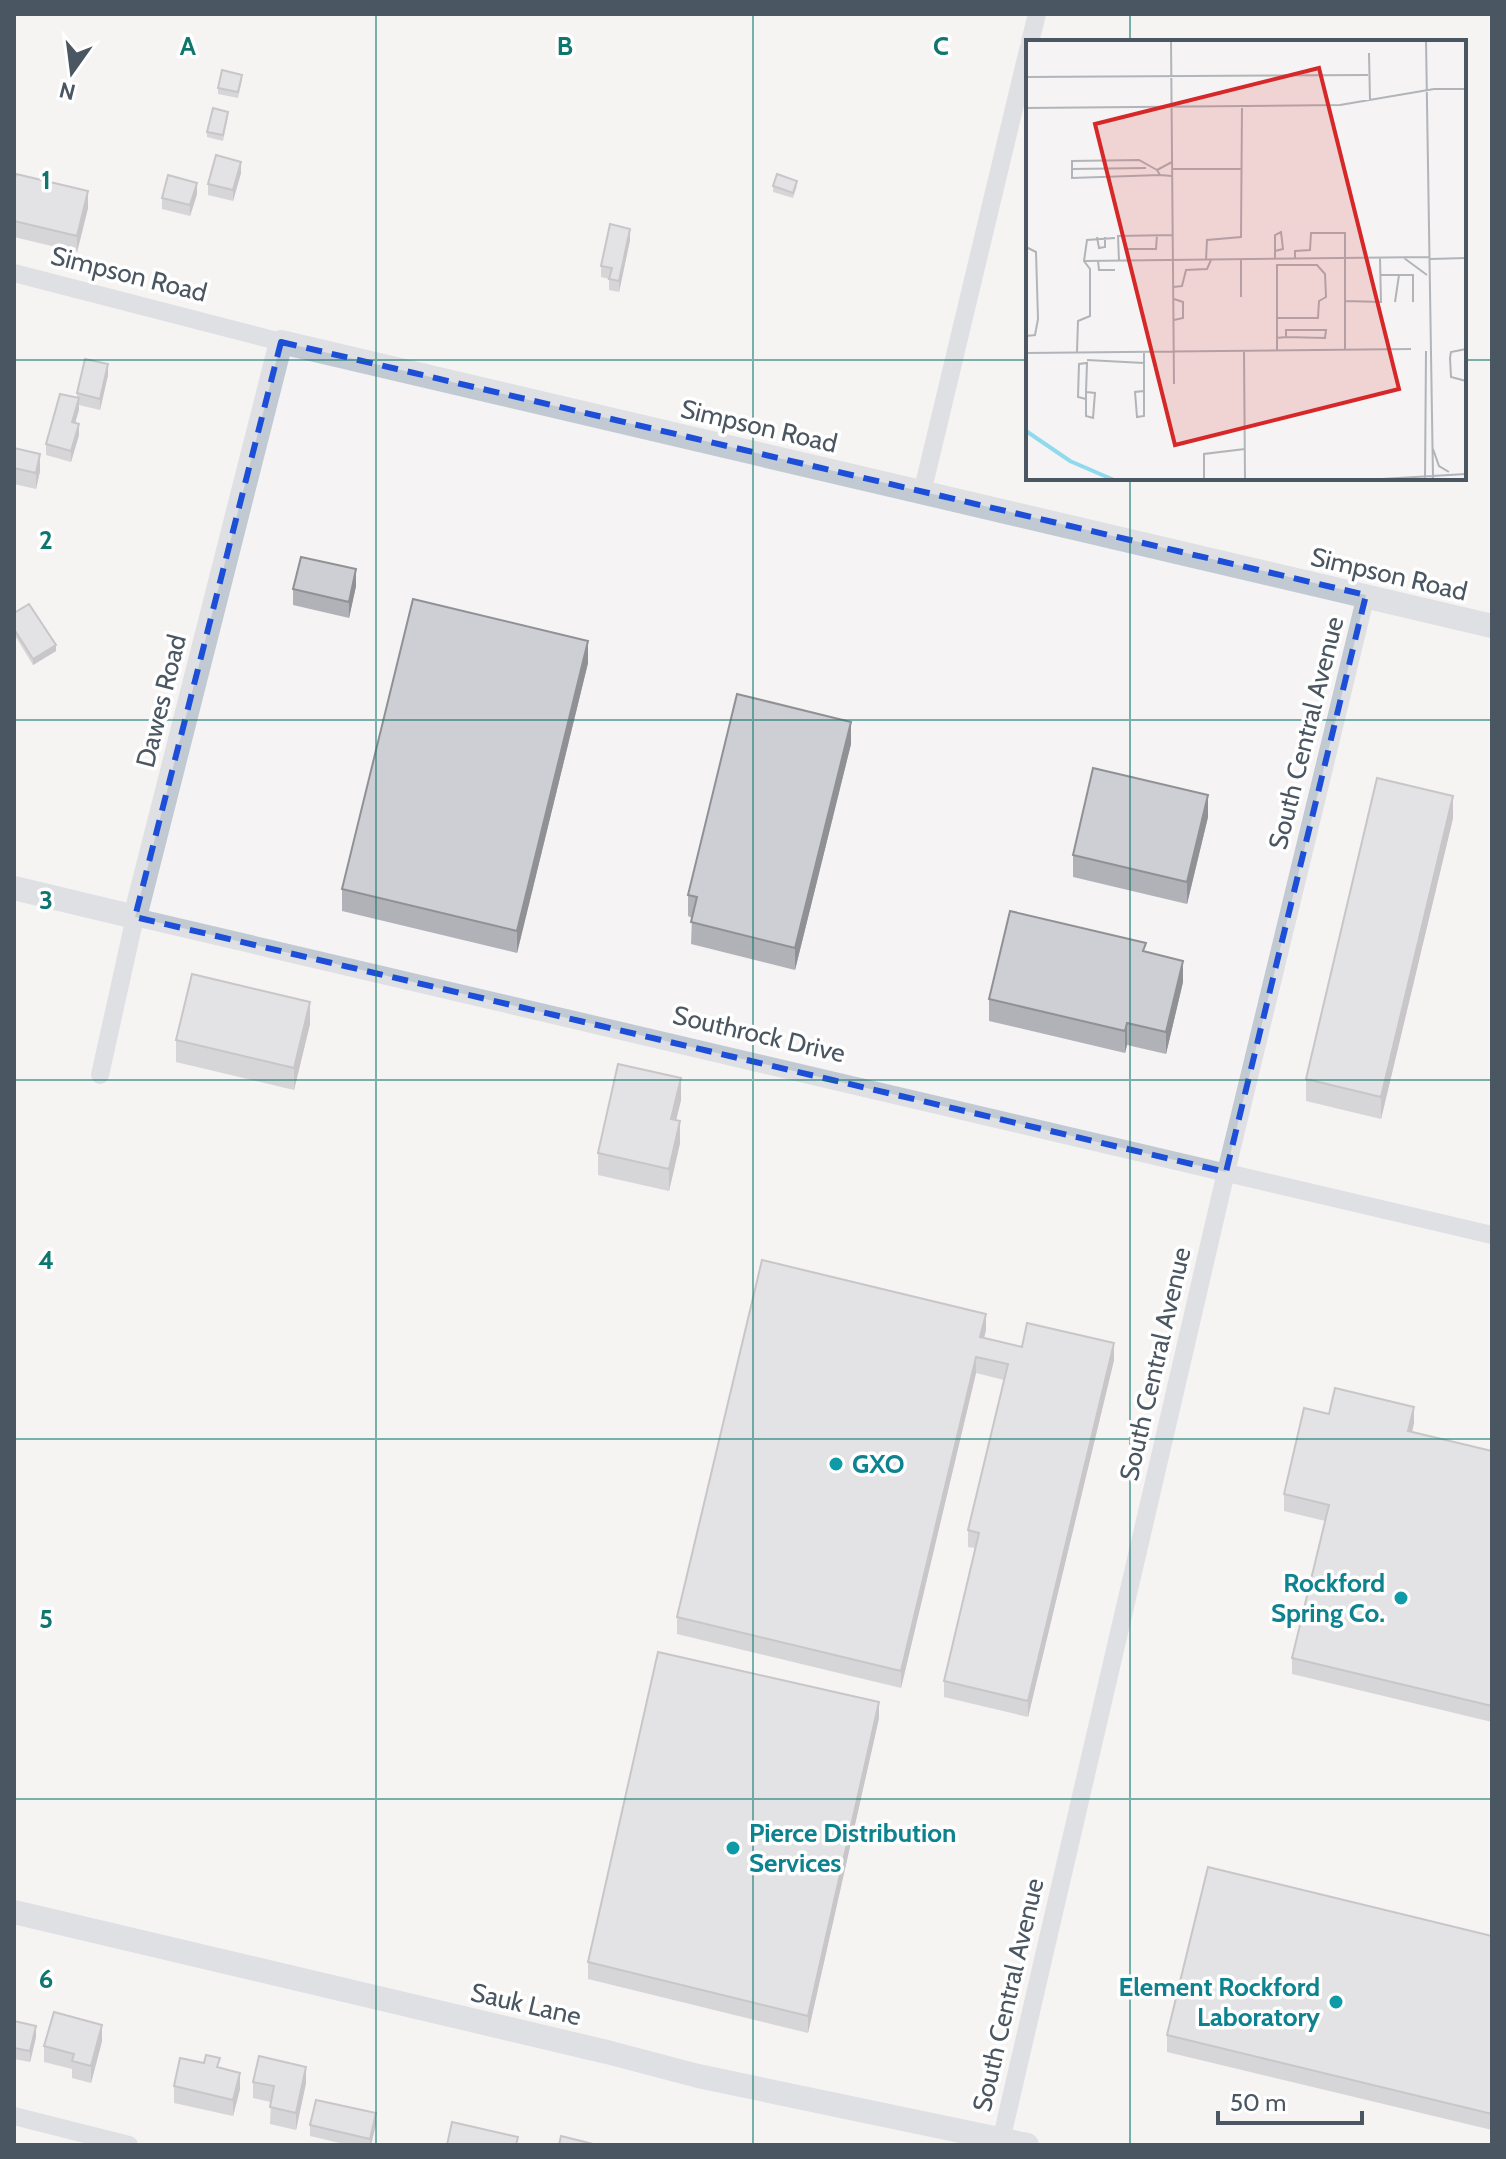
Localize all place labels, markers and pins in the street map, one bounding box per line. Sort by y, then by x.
place label: GXO [852,1448,905,1480]
marker: GXO [827,1455,845,1473]
place label: Rockford Spring Co. [1271,1567,1385,1629]
marker: Rockford Spring Co. [1392,1589,1410,1607]
place label: Pierce Distribution Services [749,1817,956,1879]
marker: Pierce Distribution Services [724,1839,742,1857]
place label: Element Rockford Laboratory [1118,1971,1320,2033]
marker: Element Rockford Laboratory [1327,1993,1345,2011]

